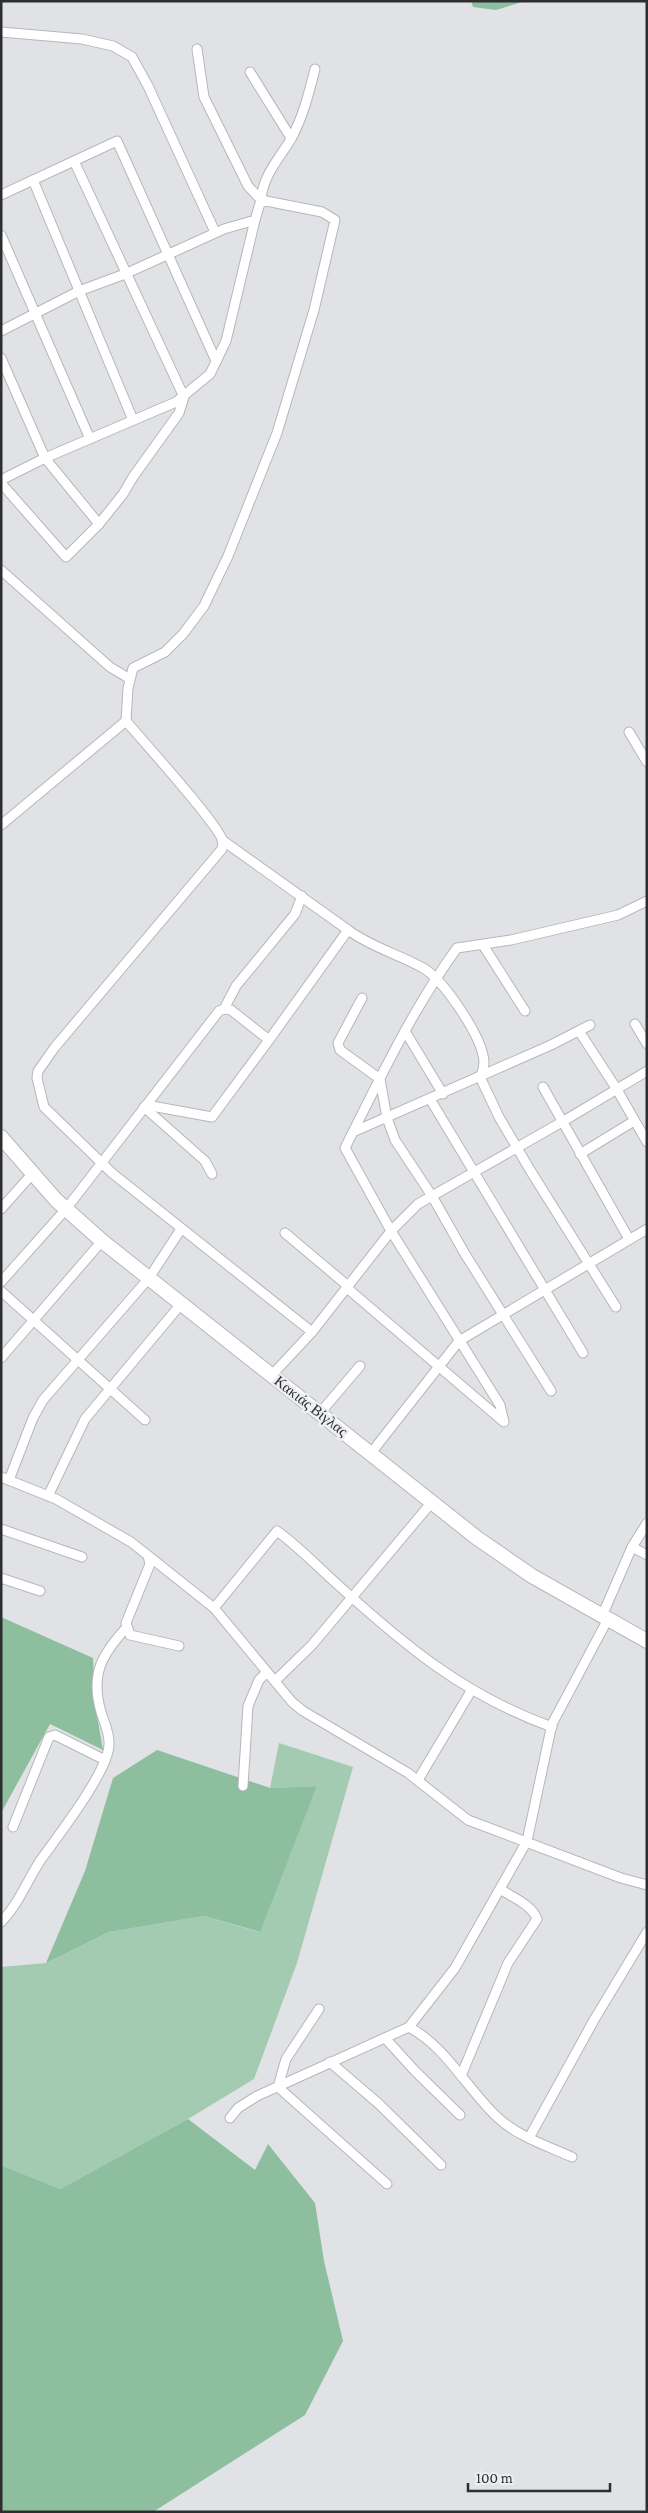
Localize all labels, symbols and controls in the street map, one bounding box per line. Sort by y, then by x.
street label: Κακιάς Βίγλας [271,1373,351,1439]
scale bar [468,2460,610,2492]
text: 100 m [476,2470,513,2486]

